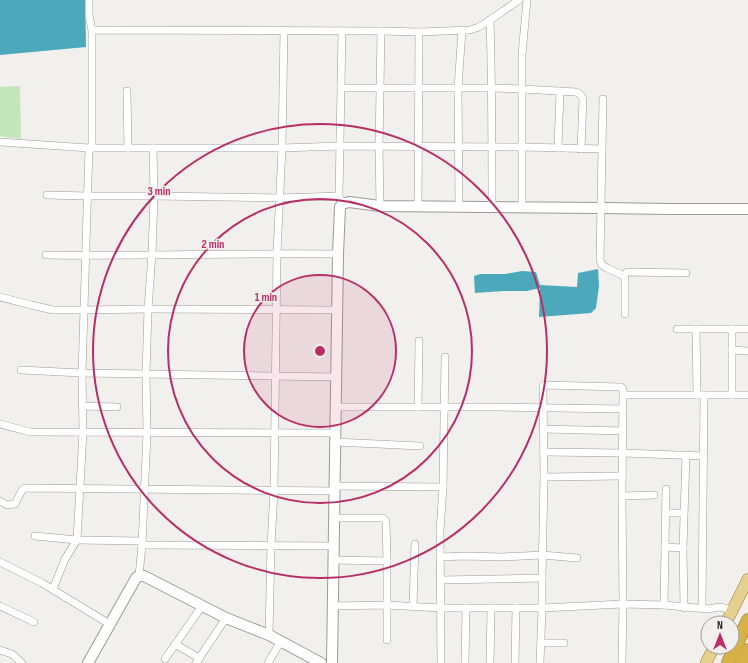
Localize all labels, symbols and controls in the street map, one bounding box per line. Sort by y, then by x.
text: 3 min [148,184,170,199]
text: 2 min [202,237,224,252]
text: 1 min [255,290,277,305]
centre of rings [313,344,327,358]
north arrow [700,615,740,655]
text: N [717,619,723,632]

